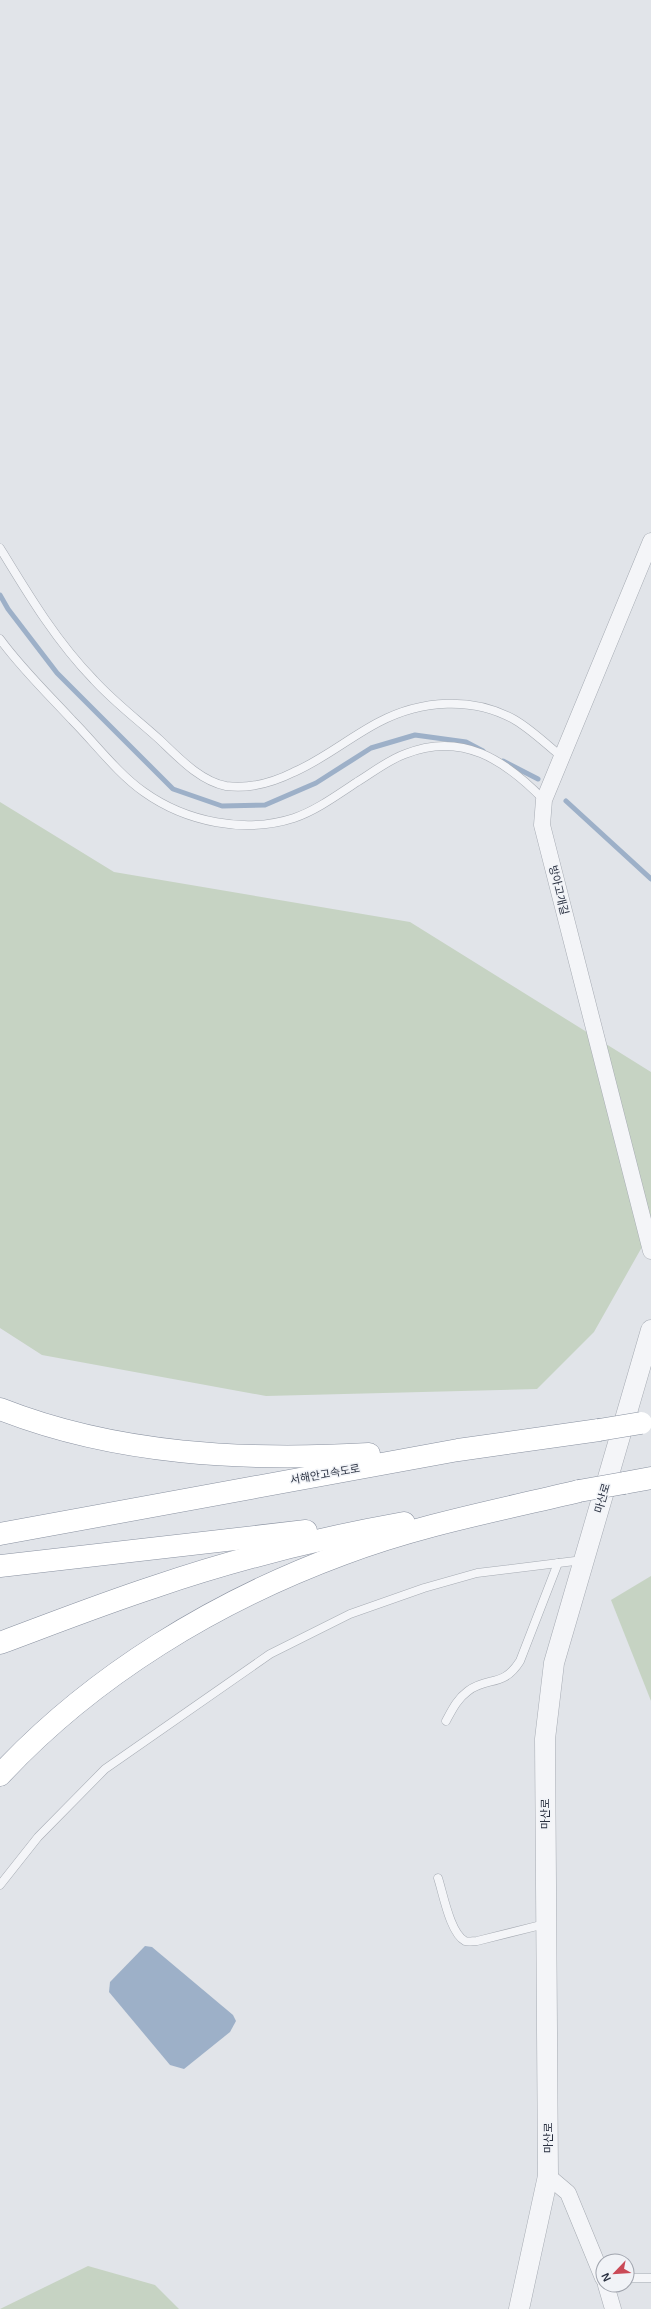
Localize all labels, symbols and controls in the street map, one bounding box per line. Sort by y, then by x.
street label: 방아고개길 [547,864,571,916]
street label: 서해안고속도로 [289,1462,361,1486]
street label: 마산로 [592,1482,612,1514]
street label: 마산로 [539,1799,551,1829]
street label: 마산로 [542,2123,554,2153]
north arrow [595,2253,635,2293]
text: N [599,2271,613,2283]

